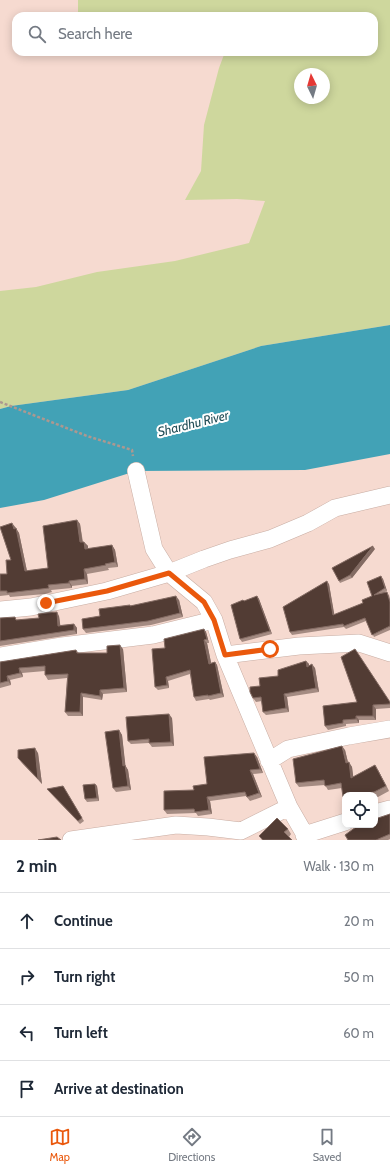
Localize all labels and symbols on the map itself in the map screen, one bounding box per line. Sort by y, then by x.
north arrow [294,68,330,104]
water label: Shardhu River [156,406,231,440]
route end [37,594,55,612]
route start [261,640,279,658]

